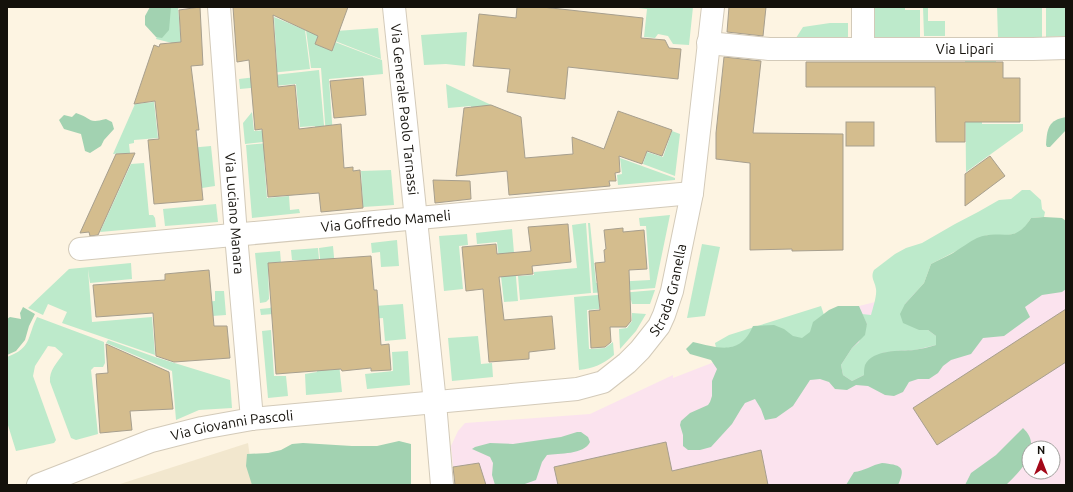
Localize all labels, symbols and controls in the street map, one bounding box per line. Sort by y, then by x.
street label: Via Generale Paolo Tarnassi [388,23,421,196]
street label: Via Lipari [936,41,994,57]
street label: Via Luciano Manara [222,152,247,275]
street label: Via Goffredo Mameli [320,207,451,235]
street label: Strada Granella [646,242,689,339]
street label: Via Giovanni Pascoli [169,407,294,444]
north arrow [1021,440,1061,480]
text: N [1037,444,1045,456]

